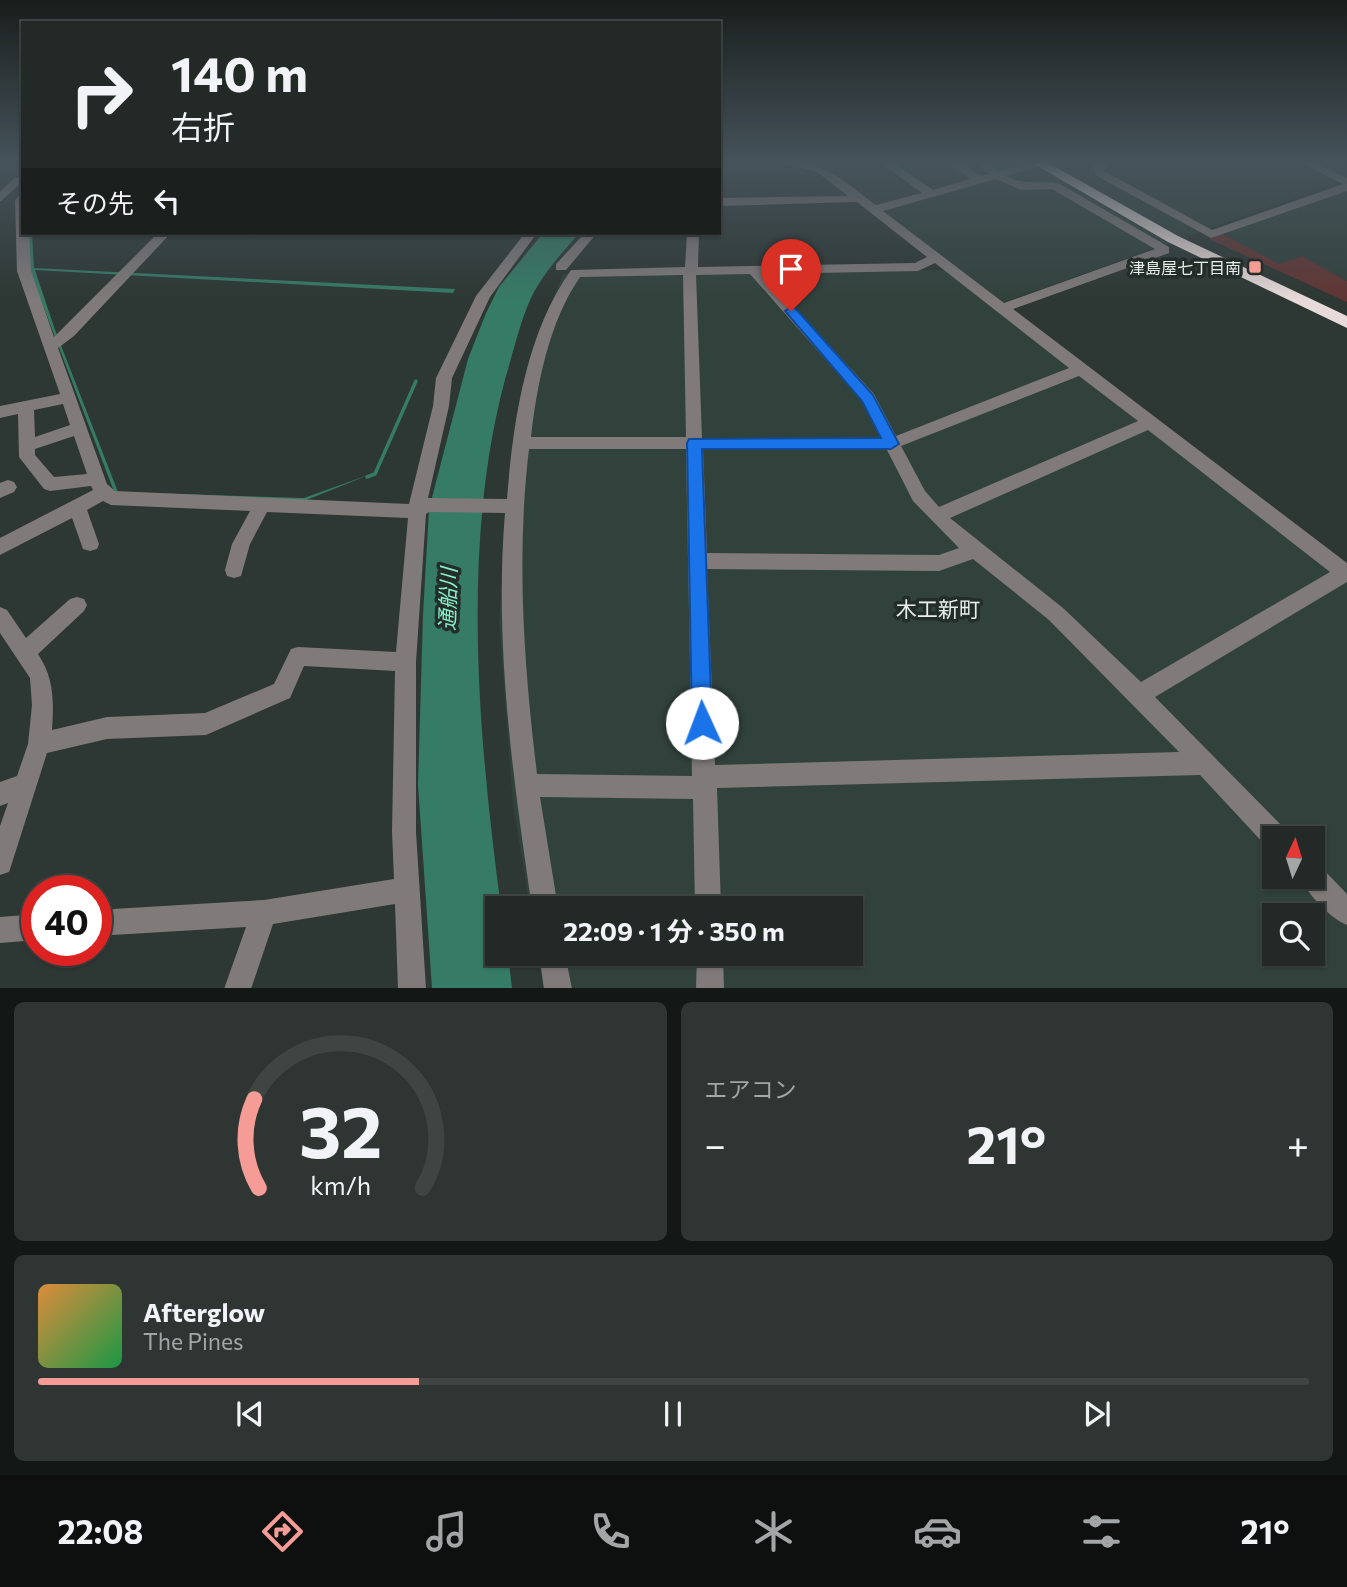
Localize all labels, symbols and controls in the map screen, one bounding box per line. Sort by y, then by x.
text: 140 m [171,42,308,102]
icon: right [56,49,147,140]
text: 右折 [171,106,235,146]
icon: left [148,182,186,220]
text: その先 [56,187,134,218]
pin [761,239,821,311]
icon: arrive [772,250,810,288]
place label: 津島屋七丁目南 [1129,258,1241,277]
marker: 津島屋七丁目南 [1247,259,1263,275]
water label: 通船川 [433,565,461,631]
district label: 木工新町 [896,596,980,621]
position arrow [665,686,739,760]
north arrow [1262,826,1325,889]
map controls [1262,826,1325,966]
speed limit sign: 40 [21,875,112,966]
button: search [1262,903,1325,966]
text: 22:09 · 1 分 · 350 m [563,915,785,946]
text: エアコン [705,1075,797,1103]
text: 32 [299,1084,382,1173]
text: 21° [967,1111,1046,1175]
text: − [705,1120,726,1167]
text: + [1287,1120,1309,1167]
text: km/h [310,1169,371,1199]
text: Afterglow [143,1296,265,1327]
text: The Pines [143,1327,244,1355]
icon: previous [231,1395,269,1433]
icon: pause [654,1395,692,1433]
icon: next [1078,1395,1116,1433]
icon: directions [258,1507,307,1556]
icon: music [422,1507,471,1556]
icon: phone [586,1507,635,1556]
icon: climate [749,1507,798,1556]
icon: car [913,1507,962,1556]
icon: filters [1077,1507,1126,1556]
text: 22:08 [57,1511,143,1551]
text: 21° [1241,1511,1290,1551]

